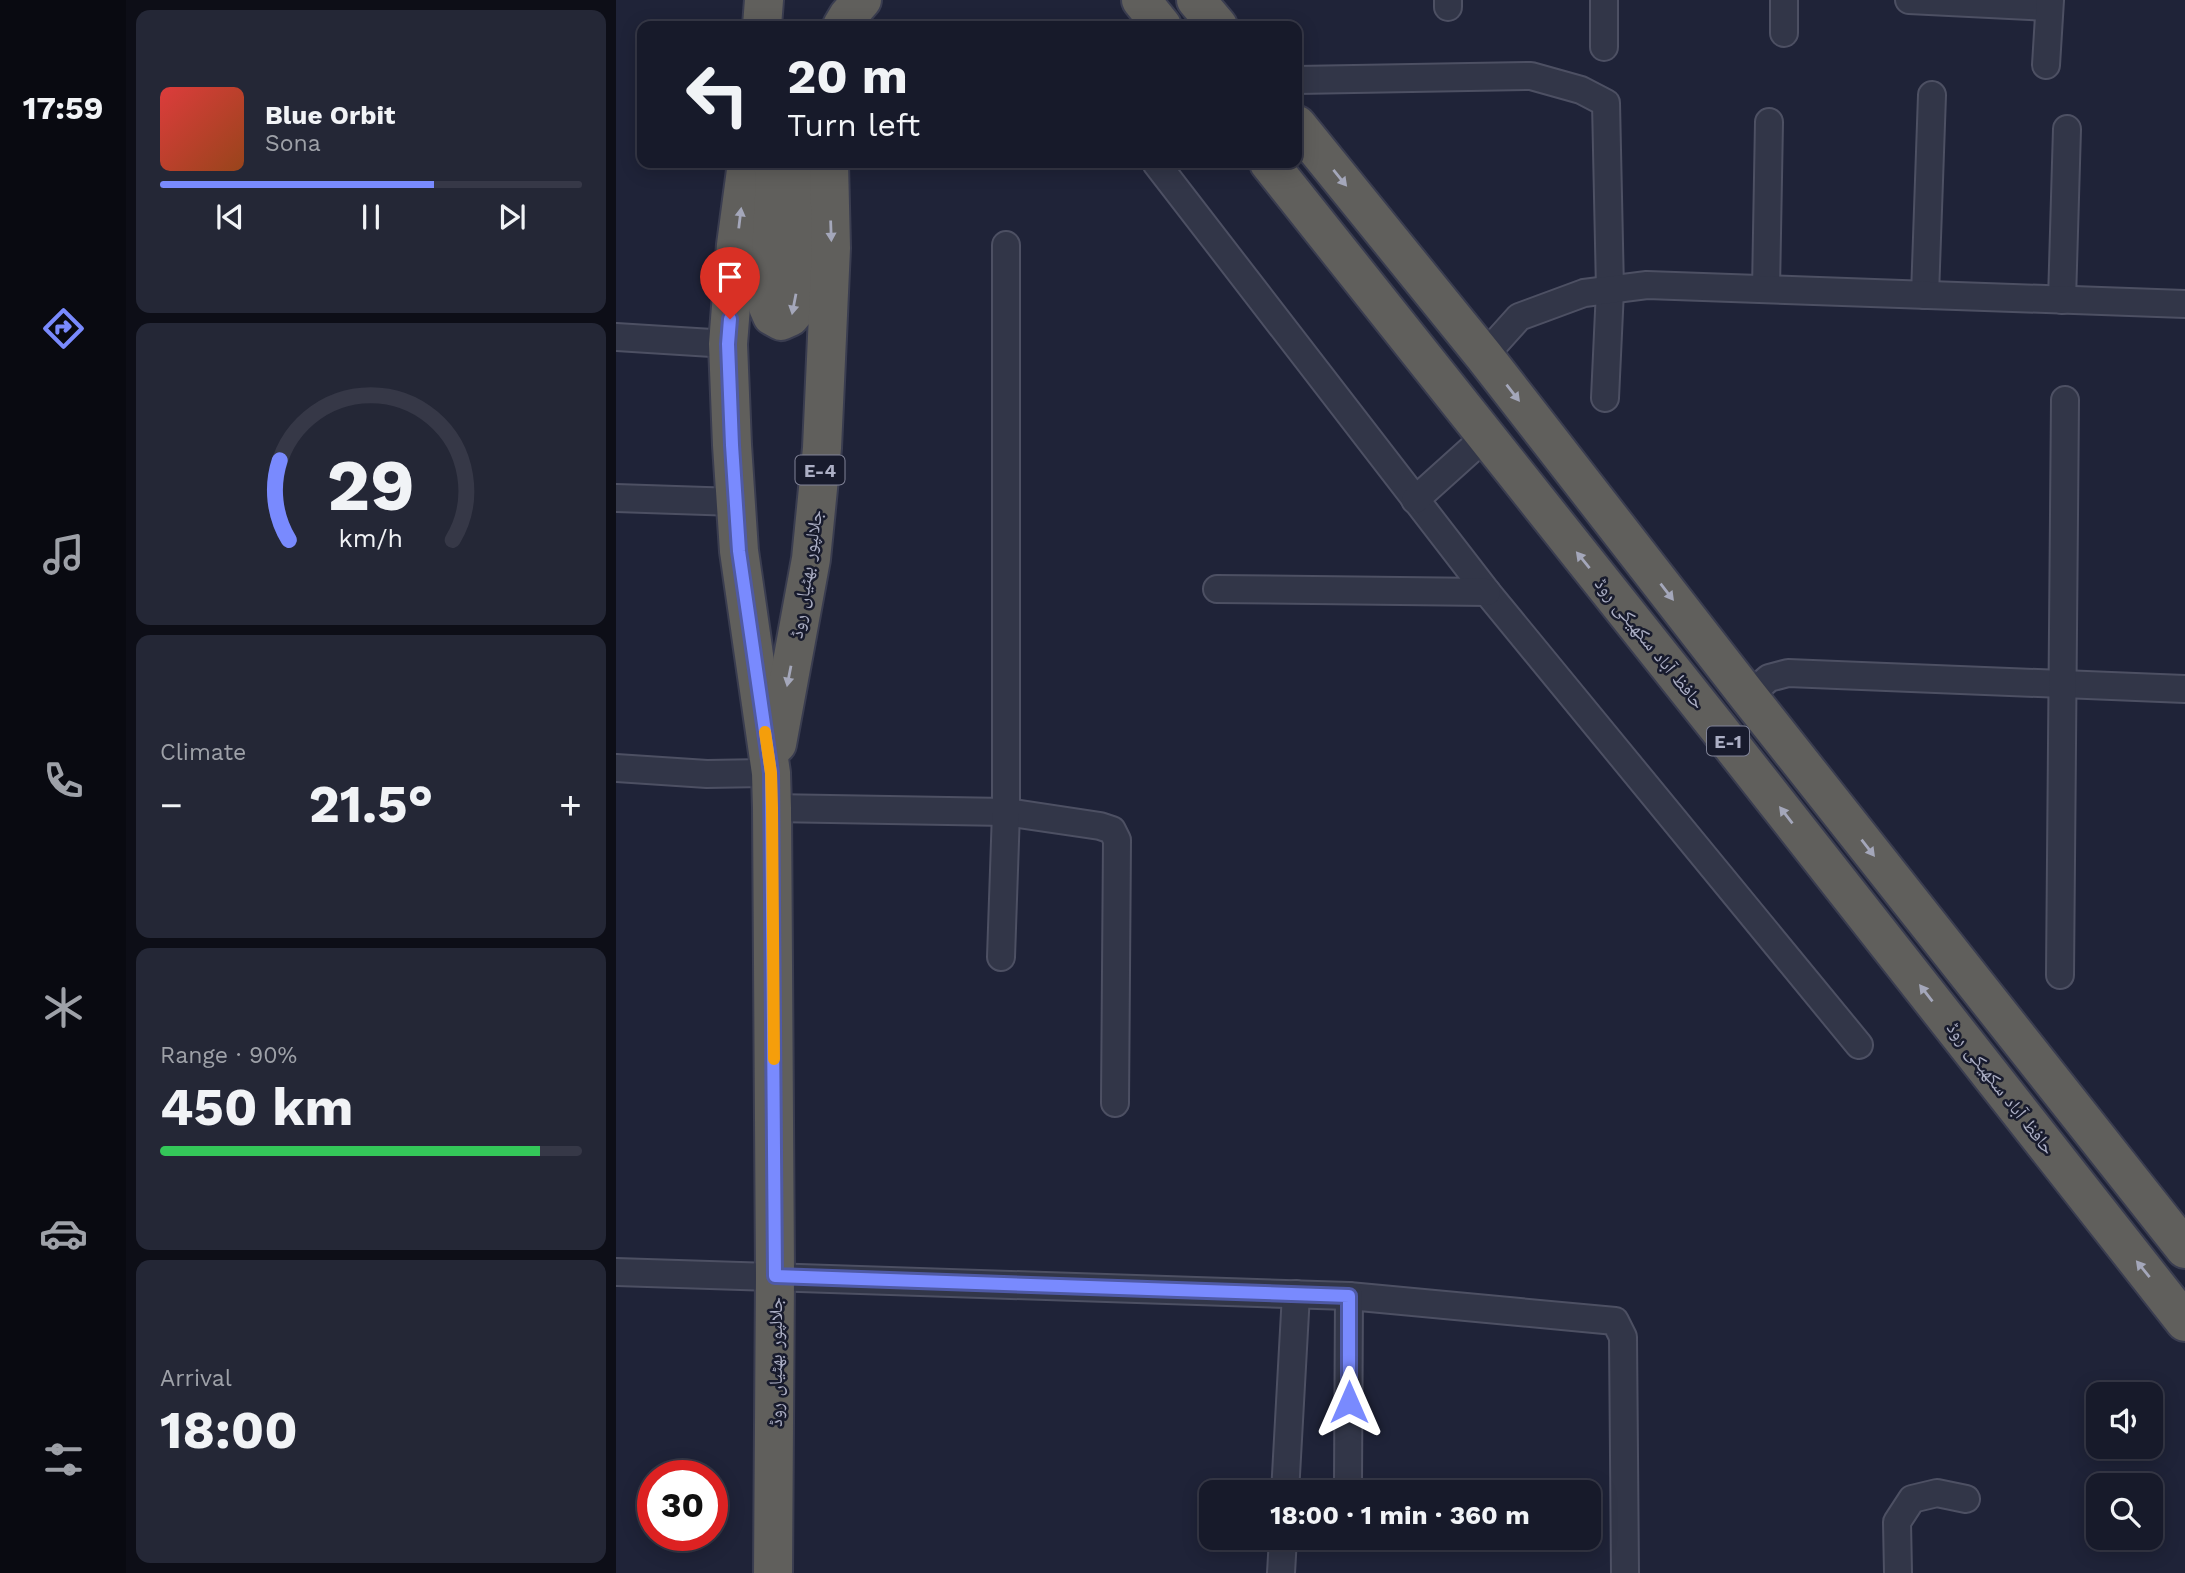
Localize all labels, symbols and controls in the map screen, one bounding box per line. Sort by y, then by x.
text: 20 m [787,47,908,105]
icon: left [672,49,763,140]
text: 17:59 [23,89,103,127]
text: Blue Orbit [265,100,395,130]
text: Turn left [787,106,920,144]
text: Sona [265,130,321,157]
one-way arrow [1332,168,1347,186]
icon: previous [211,198,249,236]
icon: pause [352,198,390,236]
icon: next [493,198,531,236]
one-way arrow [734,207,745,229]
one-way arrow [825,220,836,242]
pin [700,247,760,319]
icon: arrive [711,258,749,296]
one-way arrow [788,293,799,315]
icon: directions [39,304,88,353]
one-way arrow [1505,384,1520,402]
text: 29 [327,442,415,528]
road number: E-4 [796,456,844,484]
street label: جلالپور بھٹیاں روڈ [784,508,828,640]
text: km/h [339,524,403,553]
icon: music [39,530,88,579]
one-way arrow [1576,551,1591,568]
street label: حافظ آباد سکھیکی روڈ [1590,573,1710,713]
one-way arrow [1660,583,1675,601]
one-way arrow [783,665,794,687]
road number: E-1 [1707,726,1749,756]
text: Climate [160,739,246,766]
icon: phone [39,756,88,805]
text: 21.5° [309,774,433,835]
text: − [160,783,183,827]
text: + [559,783,582,827]
one-way arrow [1778,806,1793,824]
one-way arrow [1861,839,1876,857]
icon: climate [39,983,88,1032]
one-way arrow [1919,985,1934,1003]
street label: حافظ آباد سکھیکی روڈ [1942,1017,2060,1159]
text: Range · 90% [160,1042,297,1069]
text: 450 km [160,1077,354,1138]
icon: car [39,1209,88,1258]
one-way arrow [2135,1260,2150,1278]
street label: جلالپور بھٹیاں روڈ [764,1297,787,1427]
text: Arrival [160,1365,232,1392]
position arrow [1312,1365,1386,1439]
map controls [2086,1382,2163,1550]
button: sound [2086,1382,2163,1459]
text: 18:00 [160,1400,298,1461]
icon: filters [39,1435,88,1484]
speed limit sign: 30 [637,1460,728,1551]
button: search [2086,1473,2163,1550]
text: 18:00 · 1 min · 360 m [1270,1500,1530,1530]

